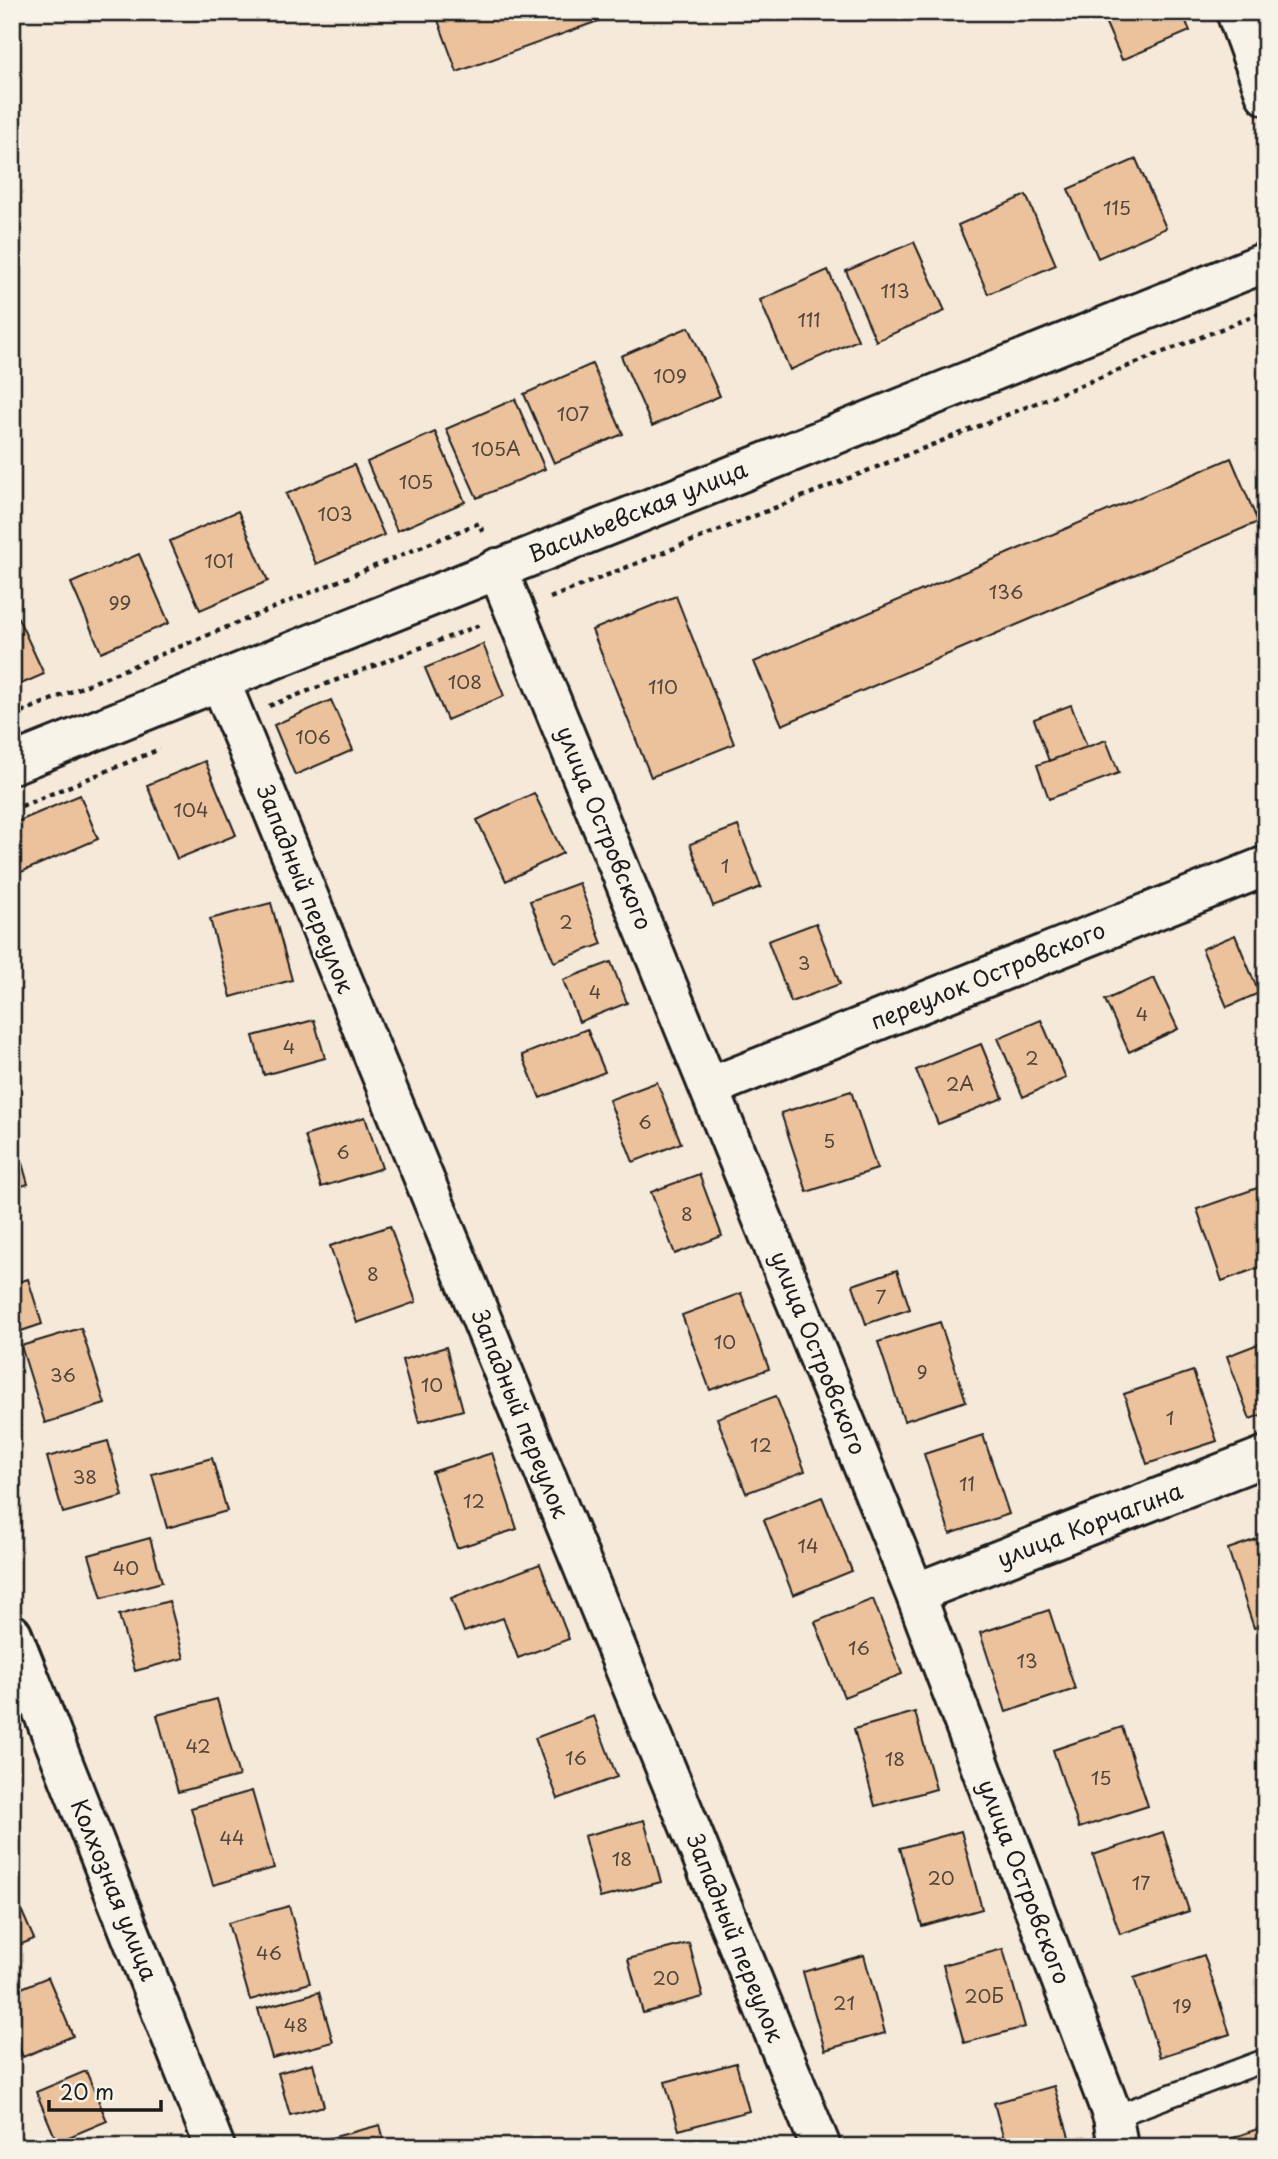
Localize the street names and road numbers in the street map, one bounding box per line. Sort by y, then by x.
street label: Васильевская улица [523,450,753,571]
street label: улица Островского [548,720,662,935]
street label: Западный переулок [249,779,364,998]
street label: переулок Островского [865,911,1110,1038]
street label: улица Островского [762,1245,876,1460]
street label: Западный переулок [464,1304,579,1523]
street label: улица Корчагина [992,1472,1188,1575]
street label: улица Островского [970,1774,1081,1989]
street label: Колхозная улица [63,1793,168,1986]
street label: Западный переулок [679,1828,794,2047]

